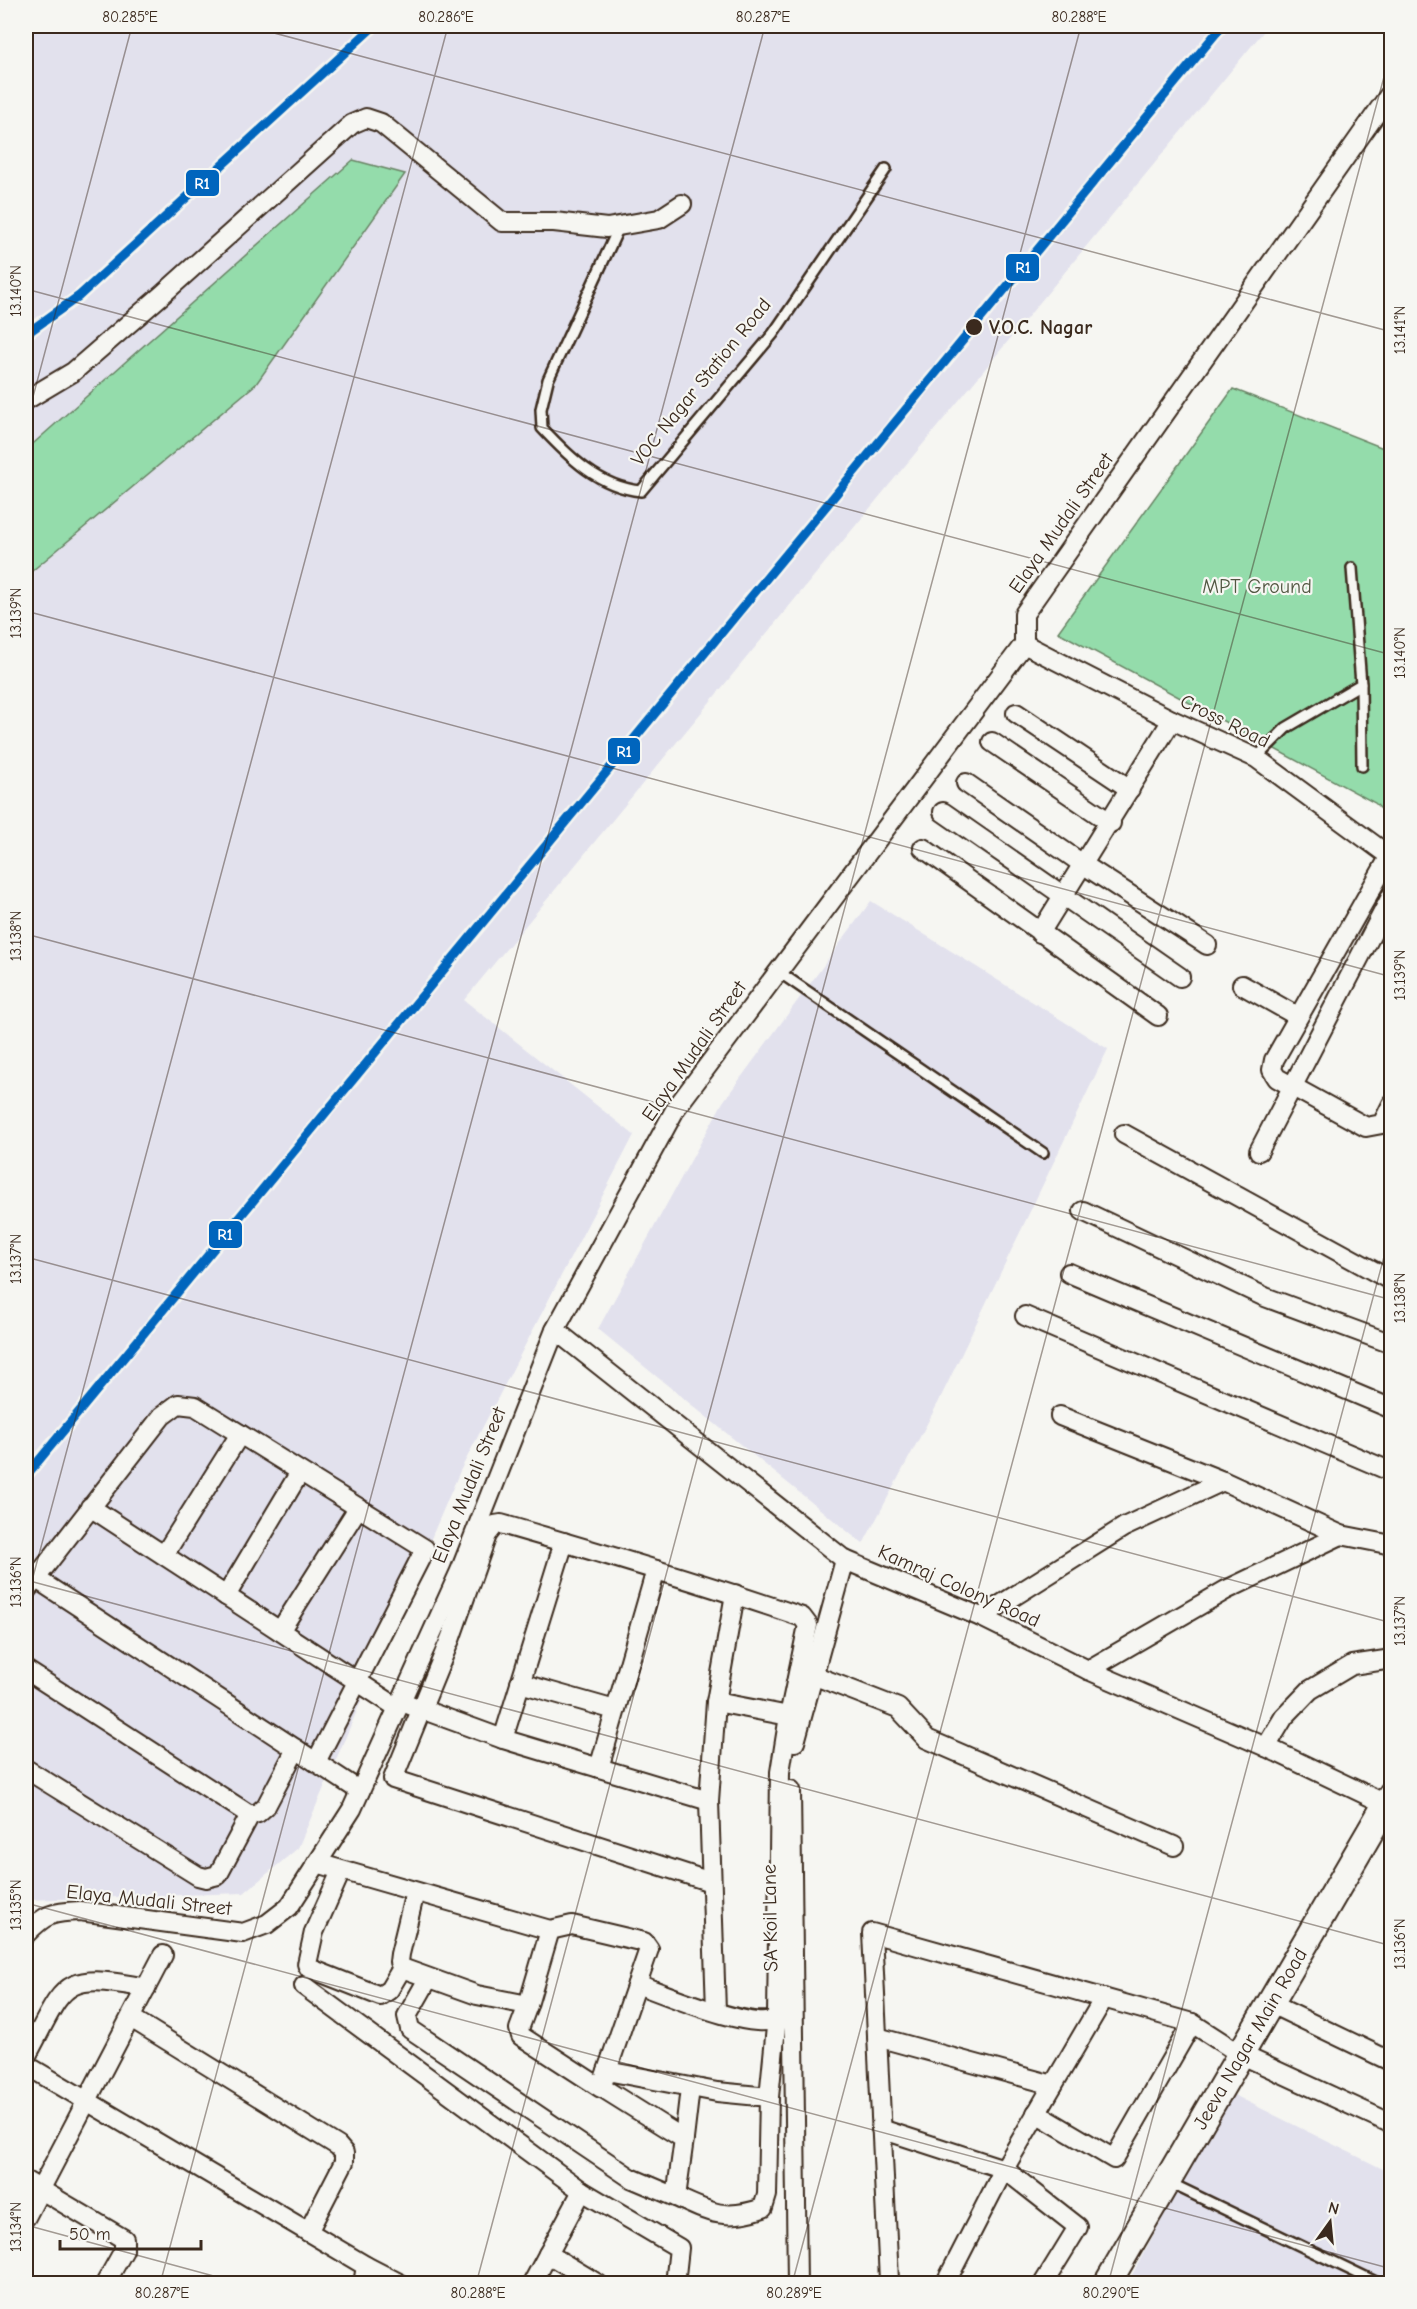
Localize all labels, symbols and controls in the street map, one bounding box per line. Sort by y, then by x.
text: 80.285°E [102,8,158,26]
text: 80.286°E [418,8,474,26]
text: 80.287°E [736,8,790,26]
text: 80.288°E [1051,8,1107,26]
line badge: R1 [185,169,220,197]
text: R1 [194,175,210,193]
line badge: R1 [1005,253,1040,282]
text: R1 [1015,259,1031,277]
text: 13.140°N [7,265,25,317]
street label: VOC Nagar Station Road [626,294,776,470]
text: 13.141°N [1391,306,1409,354]
place label: V.O.C. Nagar [989,316,1092,339]
marker: V.O.C. Nagar [964,317,984,337]
street label: Elaya Mudali Street [1004,447,1119,598]
park label: MPT Ground [1202,575,1312,598]
text: 13.139°N [7,588,25,638]
text: 13.140°N [1391,627,1409,679]
street label: Cross Road [1176,689,1274,753]
line badge: R1 [607,737,641,765]
text: R1 [616,743,632,761]
text: 13.138°N [7,911,25,961]
text: 13.139°N [1391,950,1409,1000]
street label: Elaya Mudali Street [637,975,752,1126]
line badge: R1 [208,1220,243,1249]
text: R1 [217,1226,233,1244]
text: 13.137°N [7,1234,25,1284]
text: 13.138°N [1391,1273,1409,1323]
street label: Elaya Mudali Street [427,1403,511,1566]
street label: Kamraj Colony Road [874,1540,1044,1632]
text: 13.136°N [7,1556,25,1608]
text: 13.137°N [1391,1596,1409,1646]
street label: SA Koil Lane [758,1864,782,1972]
text: 13.135°N [7,1879,25,1931]
street label: Elaya Mudali Street [65,1880,234,1920]
text: 13.136°N [1391,1918,1409,1970]
street label: Jeeva Nagar Main Road [1188,1944,1311,2133]
north arrow [1300,2192,1360,2252]
text: N [1326,2198,1341,2219]
text: 13.134°N [7,2202,25,2252]
scale bar [60,2213,201,2251]
text: 50 m [69,2224,111,2245]
text: 80.287°E [135,2284,189,2302]
text: 80.288°E [450,2284,506,2302]
text: 80.289°E [766,2284,822,2302]
text: 80.290°E [1083,2284,1139,2302]

